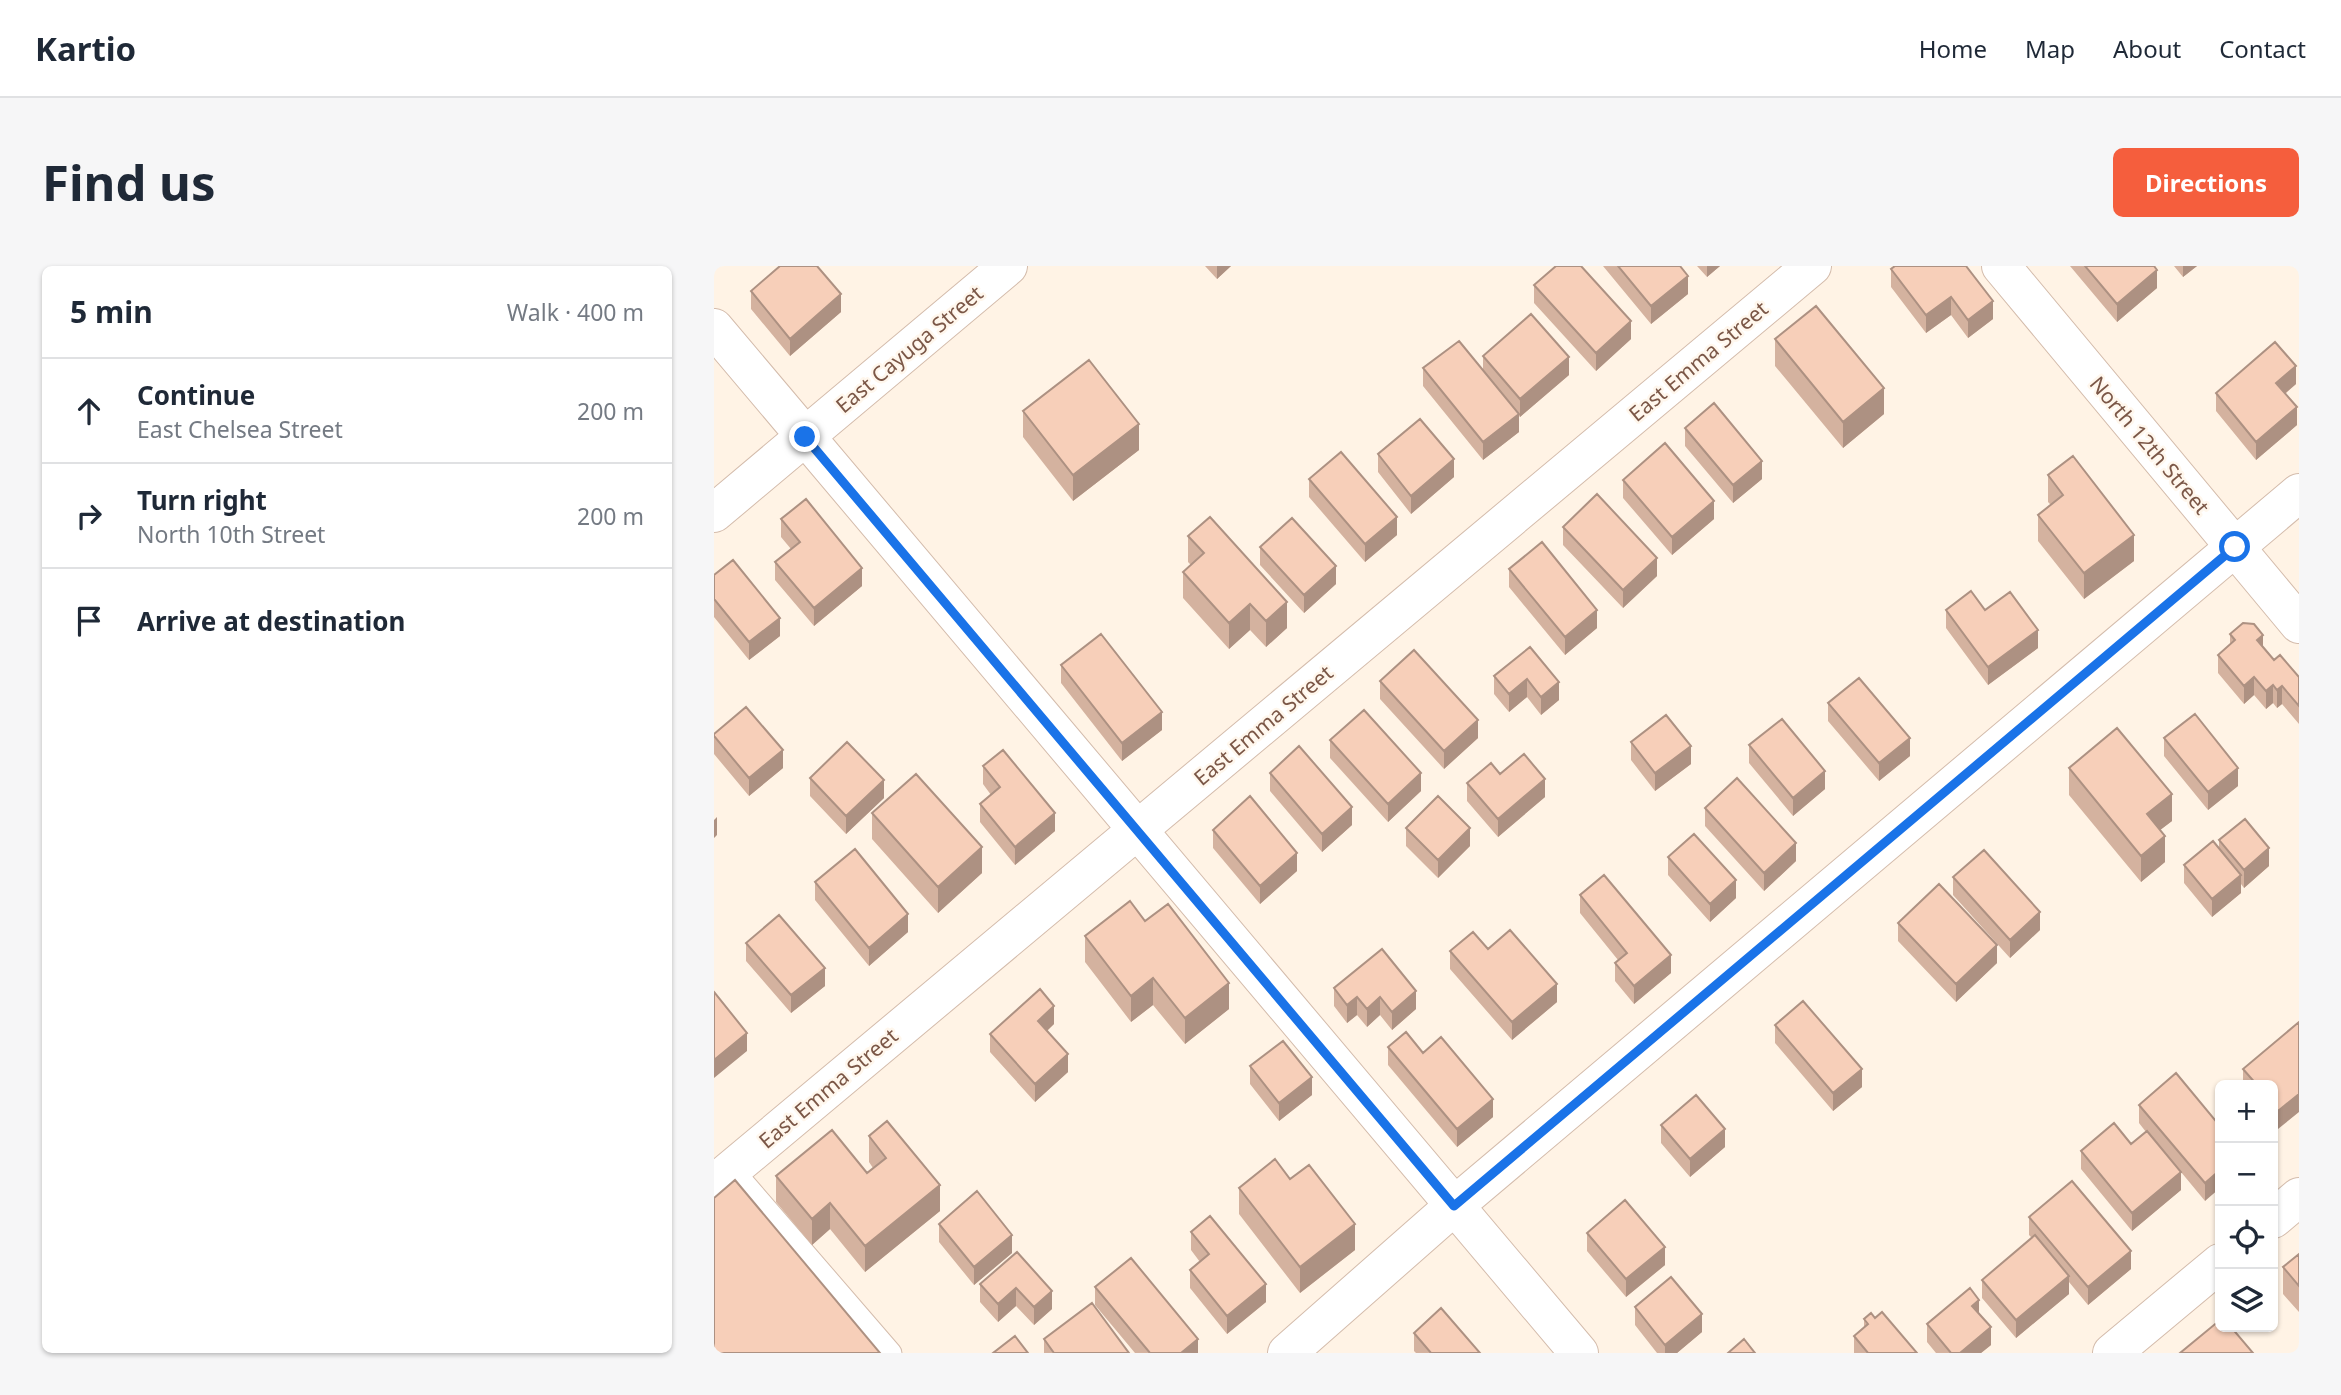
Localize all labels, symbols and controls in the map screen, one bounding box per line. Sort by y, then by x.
text: Kartio [35,26,136,71]
text: Home [1919,32,1987,65]
text: Map [2025,32,2075,65]
text: About [2113,32,2181,65]
text: Contact [2219,32,2306,65]
button: Directions [2113,148,2299,217]
text: Find us [42,149,216,215]
street label: East Cayuga Street [829,279,989,419]
text: 5 min [70,291,153,332]
street label: East Emma Street [1623,294,1774,427]
text: Walk · 400 m [507,296,644,328]
street label: North 12th Street [2084,370,2216,520]
text: Continue [137,377,255,413]
icon: ahead [70,392,108,430]
text: 200 m [577,395,644,427]
text: East Chelsea Street [137,413,343,445]
route end [789,421,820,452]
text: Turn right [137,482,267,518]
icon: right [70,497,108,535]
text: 200 m [577,500,644,532]
text: North 10th Street [137,518,325,550]
route start [2219,531,2250,562]
icon: arrive [70,602,108,640]
text: Arrive at destination [137,603,406,639]
street label: East Emma Street [1188,658,1339,791]
street label: East Emma Street [753,1021,904,1154]
map controls [2215,1080,2278,1332]
button: + [2215,1080,2278,1143]
button: − [2215,1143,2278,1206]
button: locate [2215,1206,2278,1269]
button: layers [2215,1269,2278,1332]

